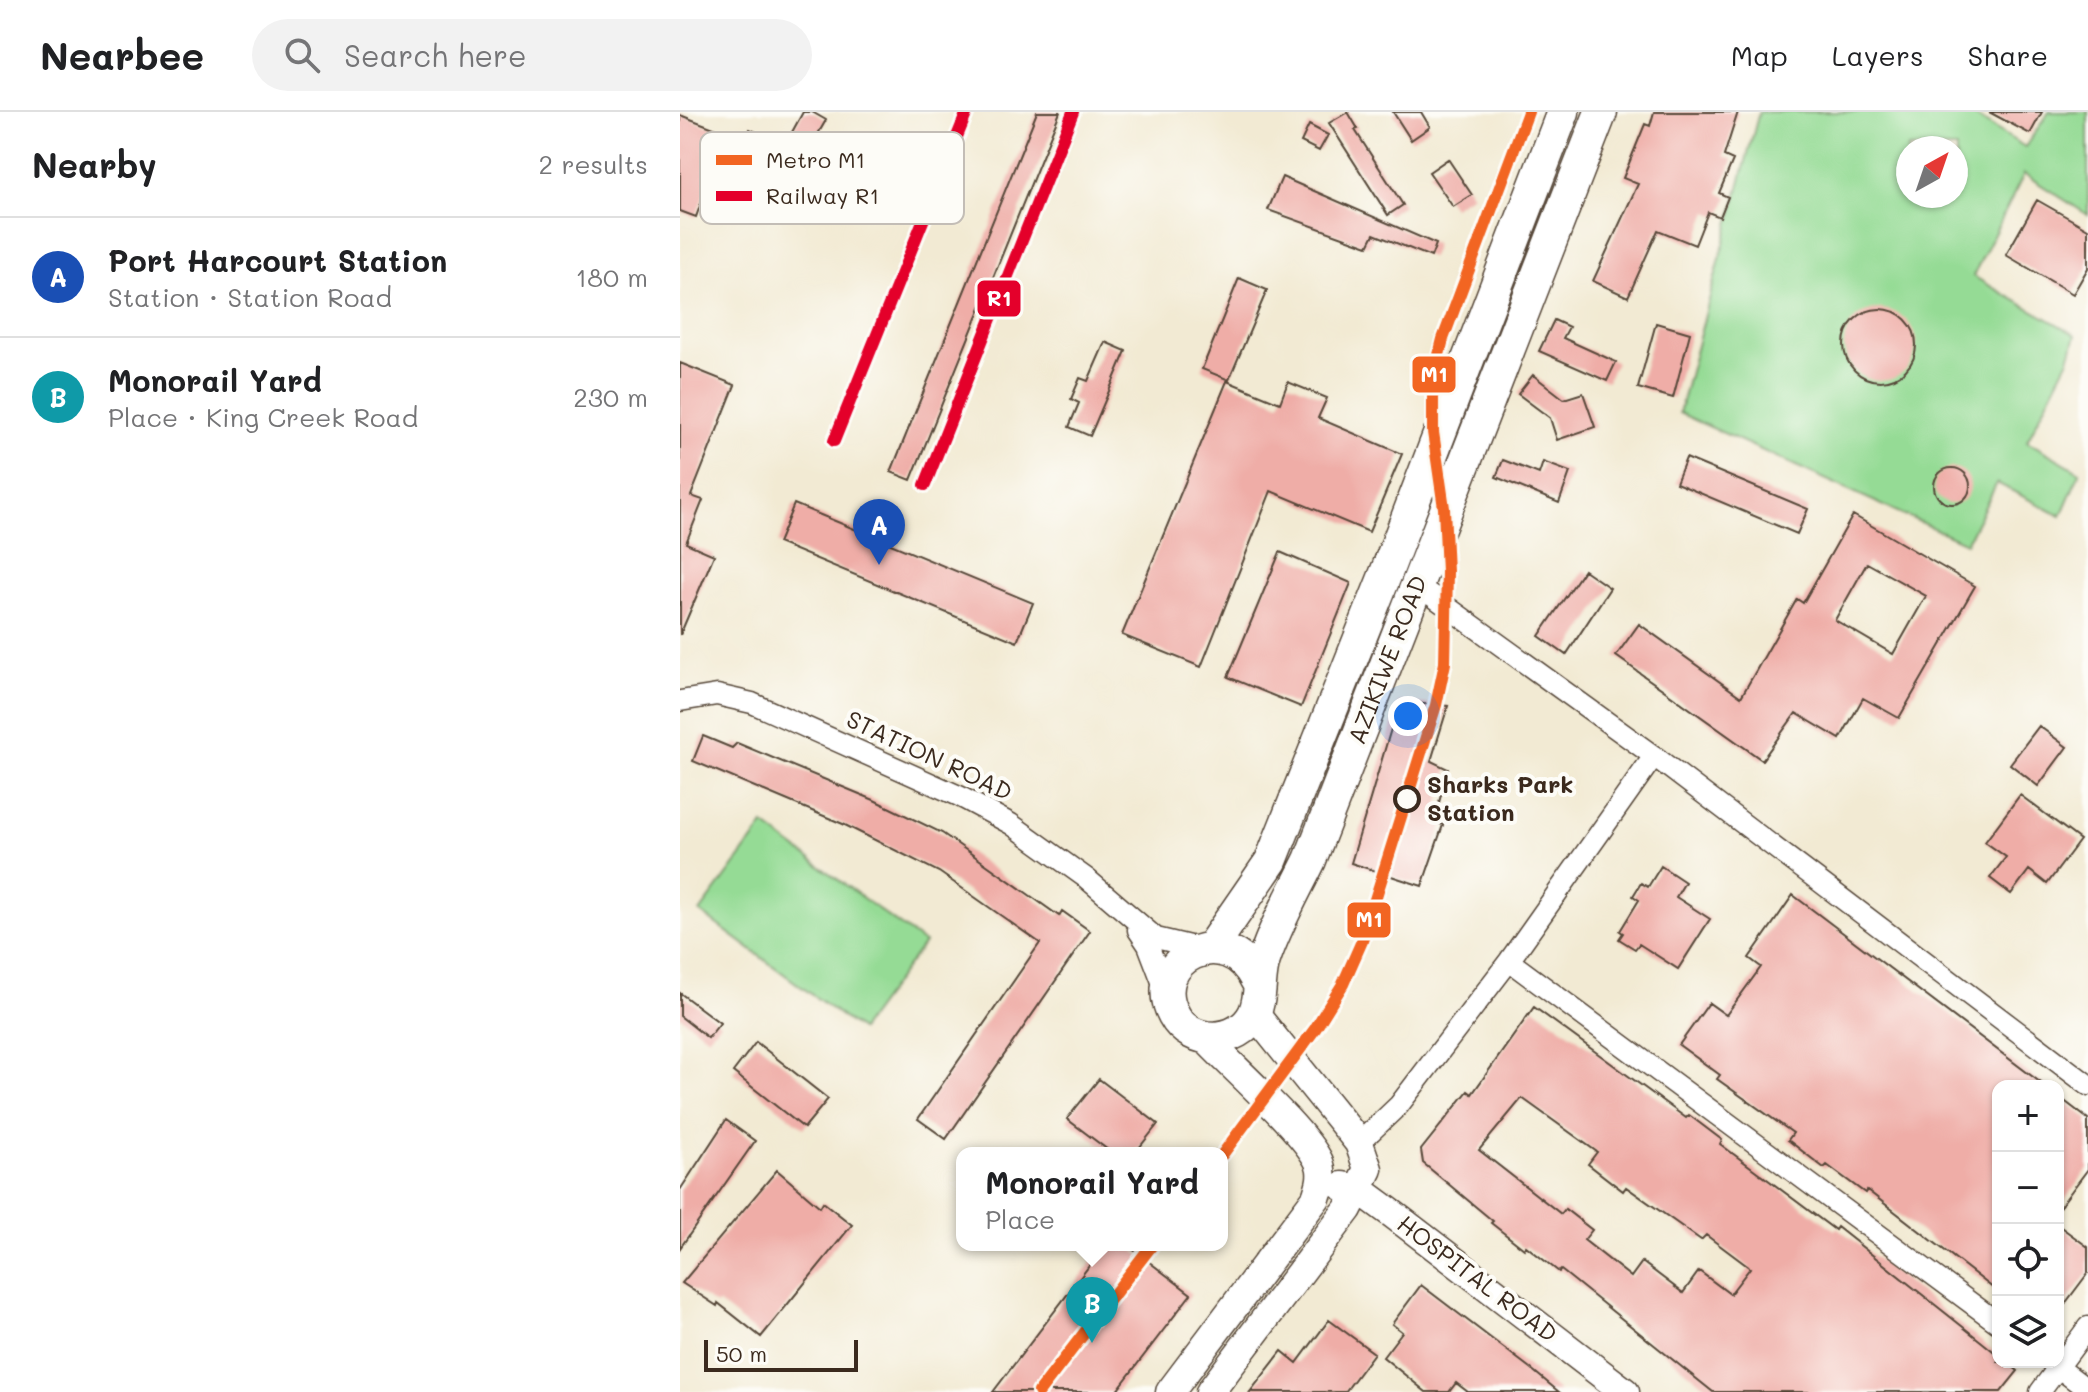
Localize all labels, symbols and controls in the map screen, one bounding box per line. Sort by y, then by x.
search box [252,19,812,91]
text: Nearbee [40,30,204,80]
icon: search [280,33,324,77]
text: Search here [344,35,527,75]
text: Map [1731,37,1788,73]
text: Layers [1832,37,1924,73]
text: Share [1968,37,2048,73]
legend [700,132,964,224]
north arrow [1896,136,1968,208]
text: Nearby [32,142,157,187]
text: Metro M1 [766,145,865,174]
text: 2 results [539,147,648,181]
text: Railway R1 [766,181,879,210]
text: Port Harcourt Station [108,240,447,280]
text: A [49,260,67,294]
text: 180 m [576,260,648,294]
line badge: R1 [976,279,1022,318]
text: Station · Station Road [108,280,392,314]
text: R1 [987,283,1011,312]
line badge: M1 [1411,355,1457,394]
text: M1 [1420,359,1448,388]
text: Monorail Yard [108,360,322,400]
text: B [49,380,67,414]
text: 230 m [573,380,648,414]
text: Place · King Creek Road [108,400,418,434]
pin: A [853,499,905,565]
street label: AZIKIWE ROAD [1340,571,1433,748]
your location [1388,696,1428,736]
street label: STATION ROAD [842,703,1017,807]
place label: Sharks Park Station [1427,768,1573,827]
marker: Sharks Park Station [1394,786,1420,812]
line badge: M1 [1346,901,1392,939]
text: M1 [1355,904,1383,933]
map controls [1992,1080,2064,1368]
button: + [1992,1080,2064,1152]
popup [956,1147,1228,1251]
button: − [1992,1152,2064,1224]
text: Monorail Yard [985,1162,1199,1202]
text: Place [985,1202,1055,1236]
street label: HOSPITAL ROAD [1392,1207,1564,1348]
button: locate [1992,1224,2064,1296]
pin: B [1066,1277,1118,1343]
button: layers [1992,1296,2064,1368]
scale bar [704,1336,858,1372]
text: 50 m [716,1339,767,1368]

